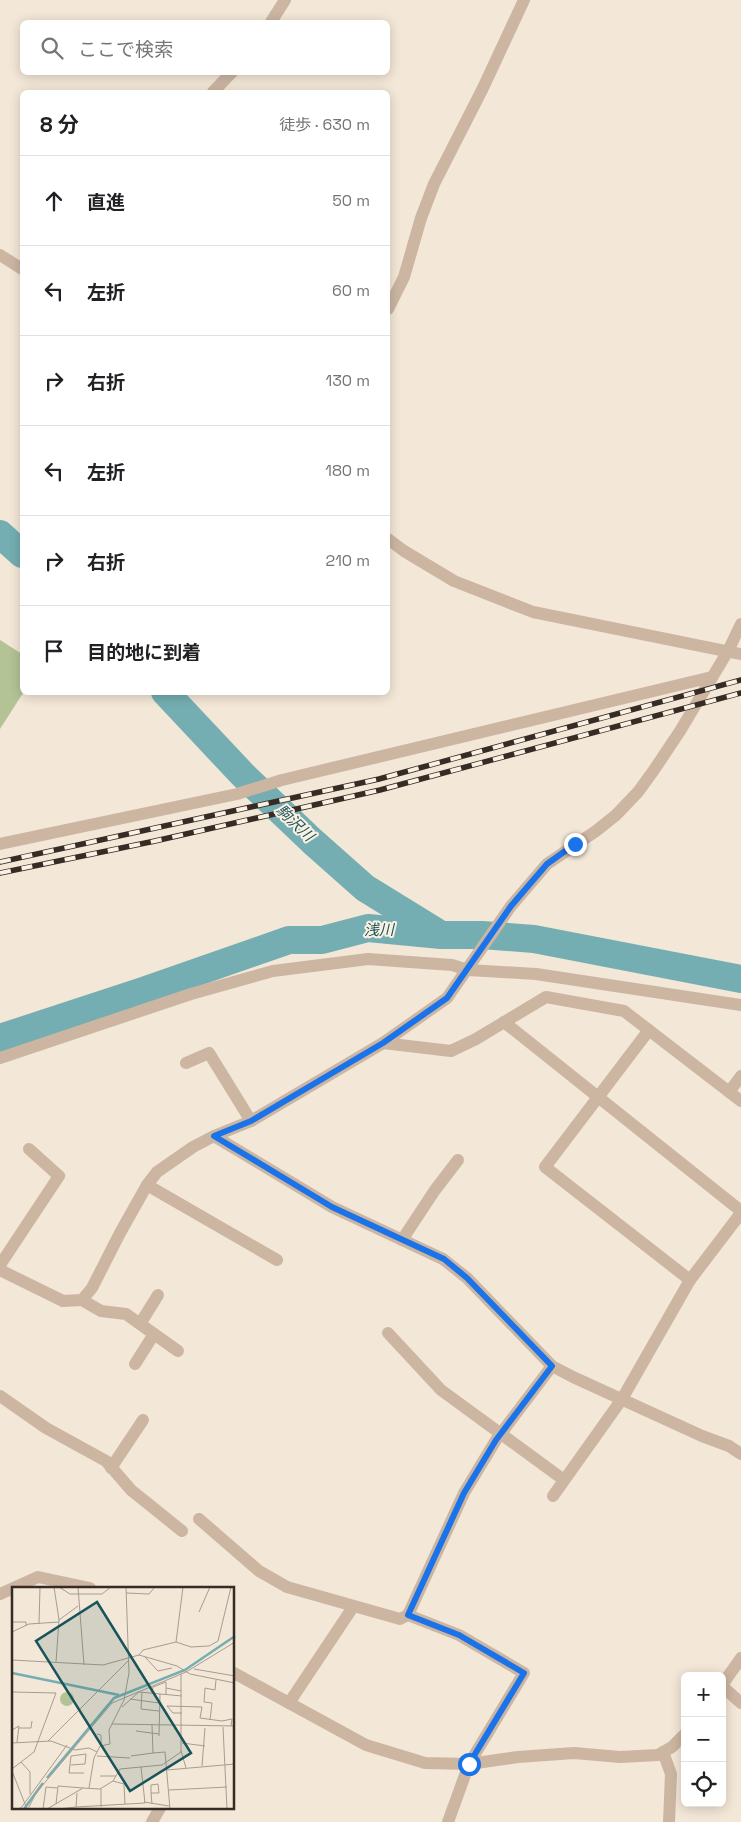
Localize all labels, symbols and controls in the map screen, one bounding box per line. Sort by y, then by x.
search box [20,20,390,75]
icon: search [38,34,66,62]
text: ここで検索 [78,37,173,62]
text: 8 分 [40,111,79,138]
text: 徒歩 · 630 m [279,114,370,135]
icon: ahead [40,187,68,215]
text: 直進 [87,190,125,215]
text: 50 m [332,190,370,211]
icon: left [40,277,68,305]
text: 左折 [87,280,125,305]
text: 60 m [332,280,370,301]
icon: right [40,367,68,395]
text: 右折 [87,370,125,395]
text: 130 m [326,370,370,391]
icon: left [40,457,68,485]
text: 左折 [87,460,125,485]
text: 180 m [325,460,370,481]
icon: right [40,547,68,575]
text: 右折 [87,550,125,575]
text: 210 m [326,550,370,571]
icon: arrive [40,637,68,665]
text: 目的地に到着 [87,640,201,665]
water label: 駒沢川 [272,800,320,846]
route end [564,833,587,856]
water label: 浅川 [364,920,396,939]
inset map [12,1587,235,1810]
map controls [681,1672,726,1807]
button: + [681,1672,726,1717]
button: − [681,1717,726,1762]
route start [458,1753,481,1776]
button: locate [681,1762,726,1807]

